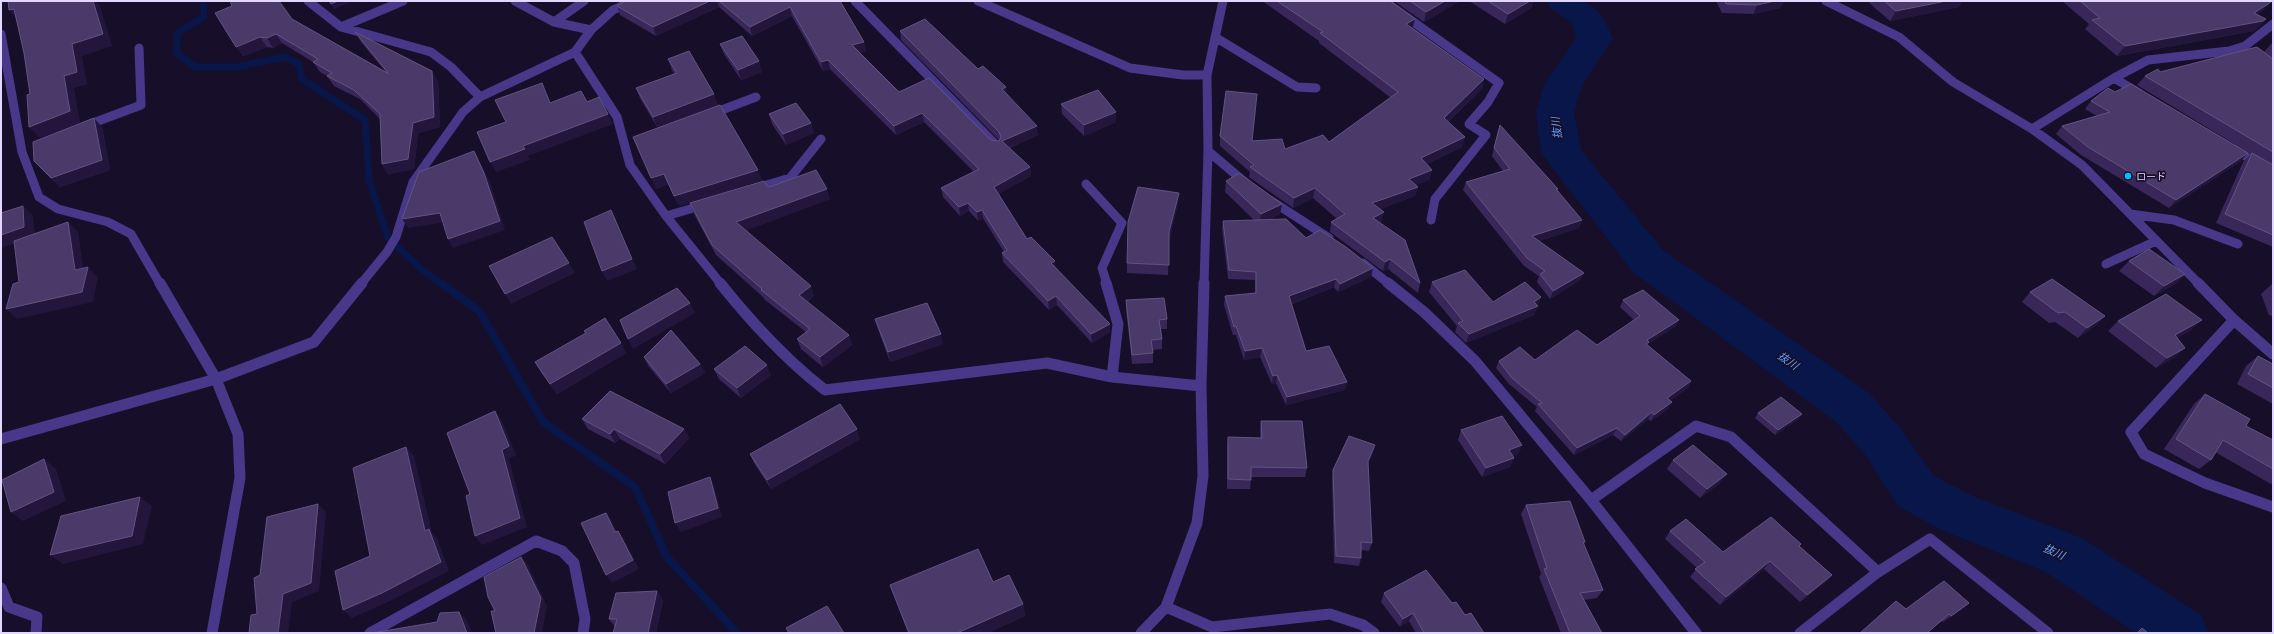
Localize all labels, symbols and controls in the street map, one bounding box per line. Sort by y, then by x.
water label: 抜川 [1549,115,1565,140]
marker: ロード [2123,171,2133,181]
place label: ロード [2136,171,2166,182]
water label: 抜川 [1775,349,1802,373]
water label: 抜川 [2041,542,2068,563]

